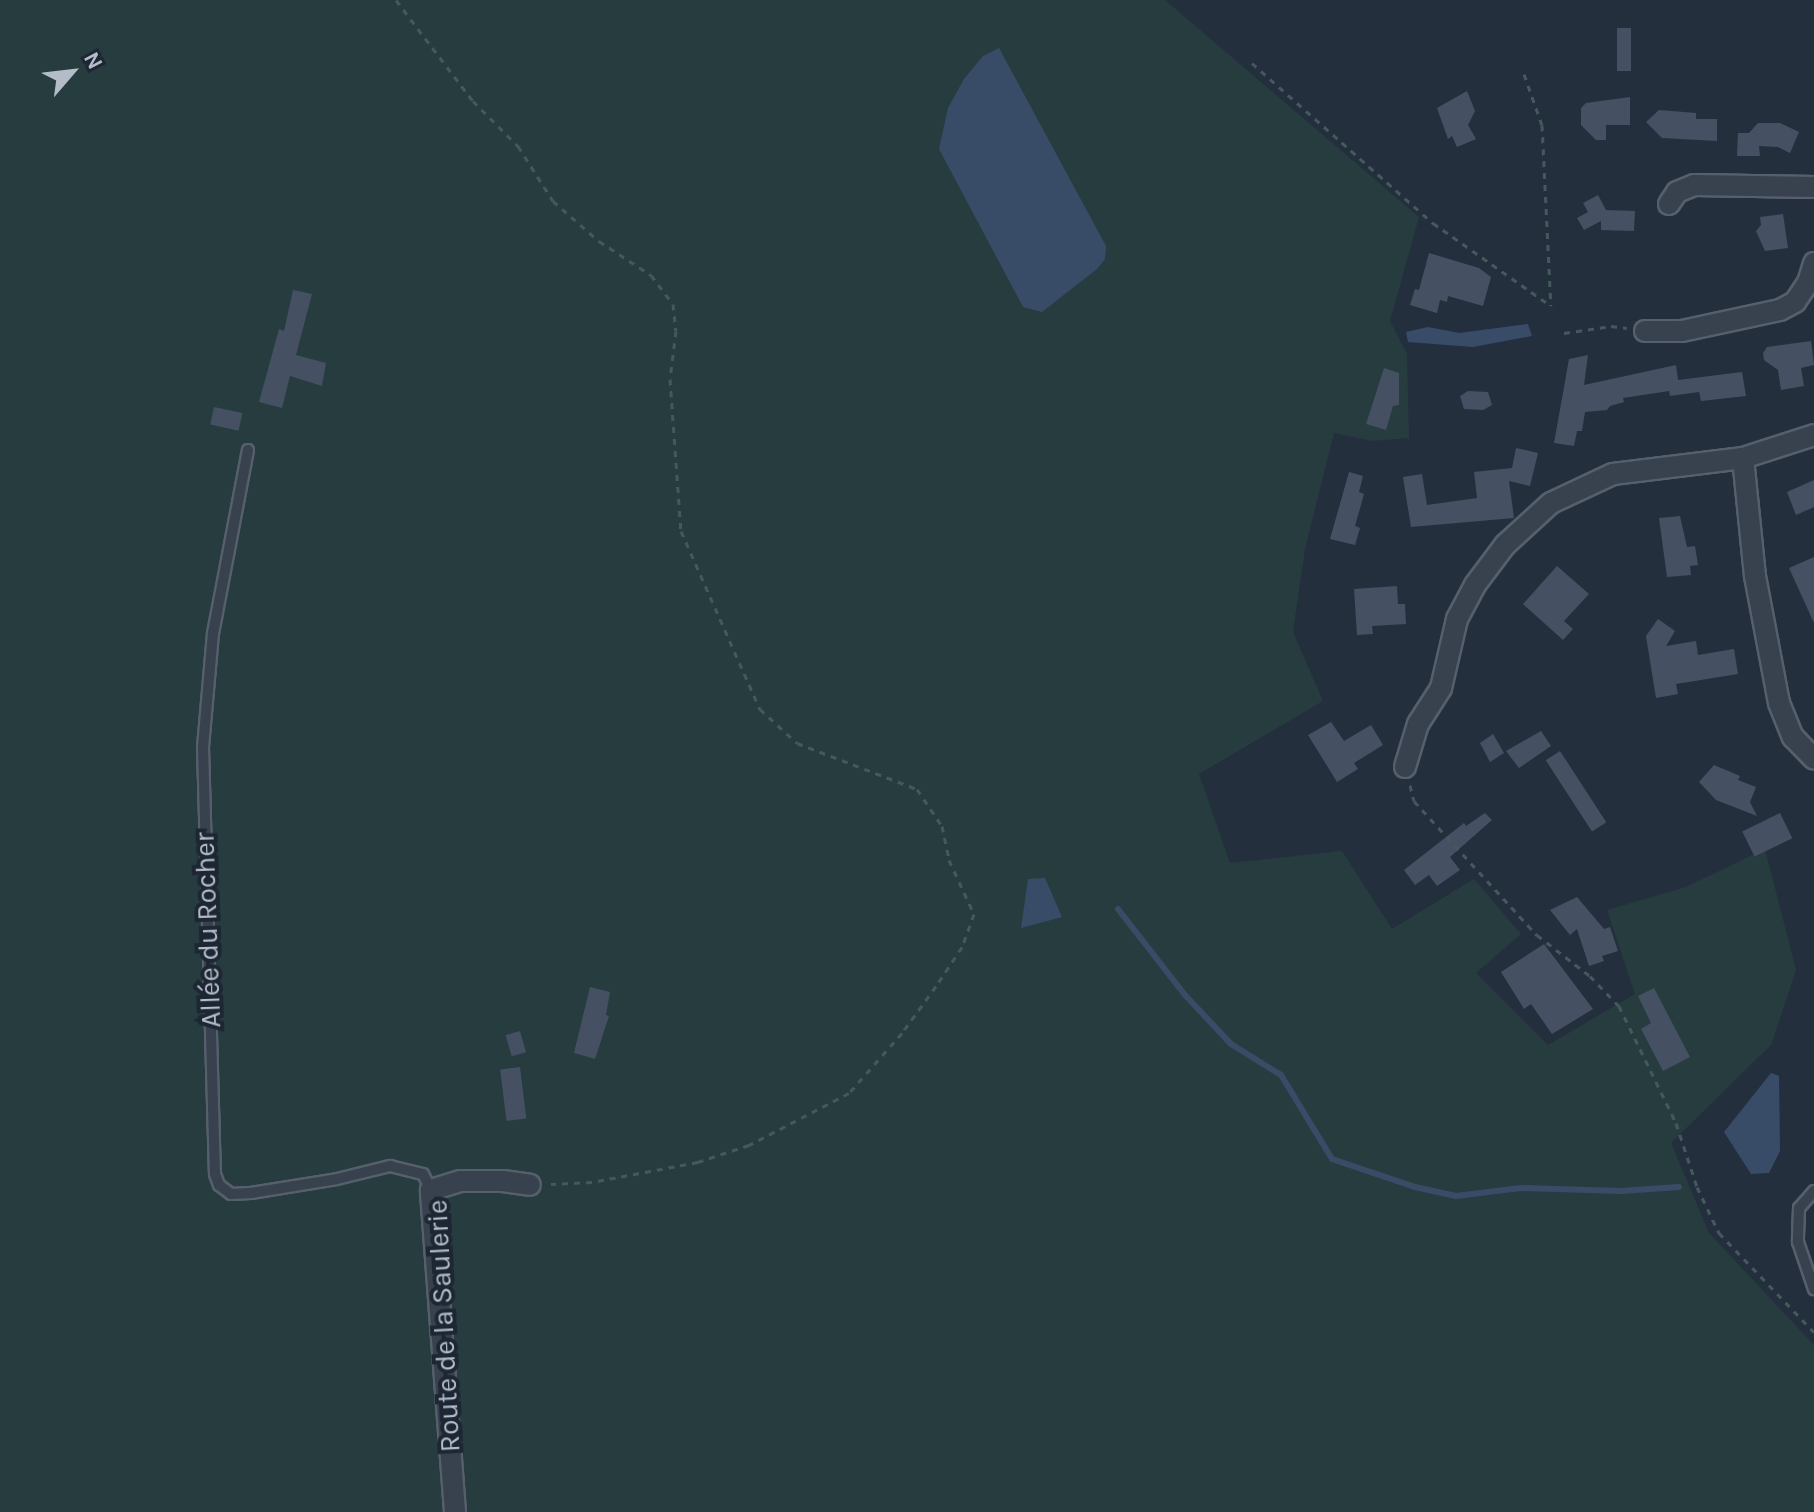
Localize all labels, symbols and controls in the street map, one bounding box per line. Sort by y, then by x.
north arrow [32,32,112,112]
text: N [78,48,108,74]
street label: Allée du Rocher [188,832,228,1028]
street label: Route de la Saulerie [421,1199,467,1453]

